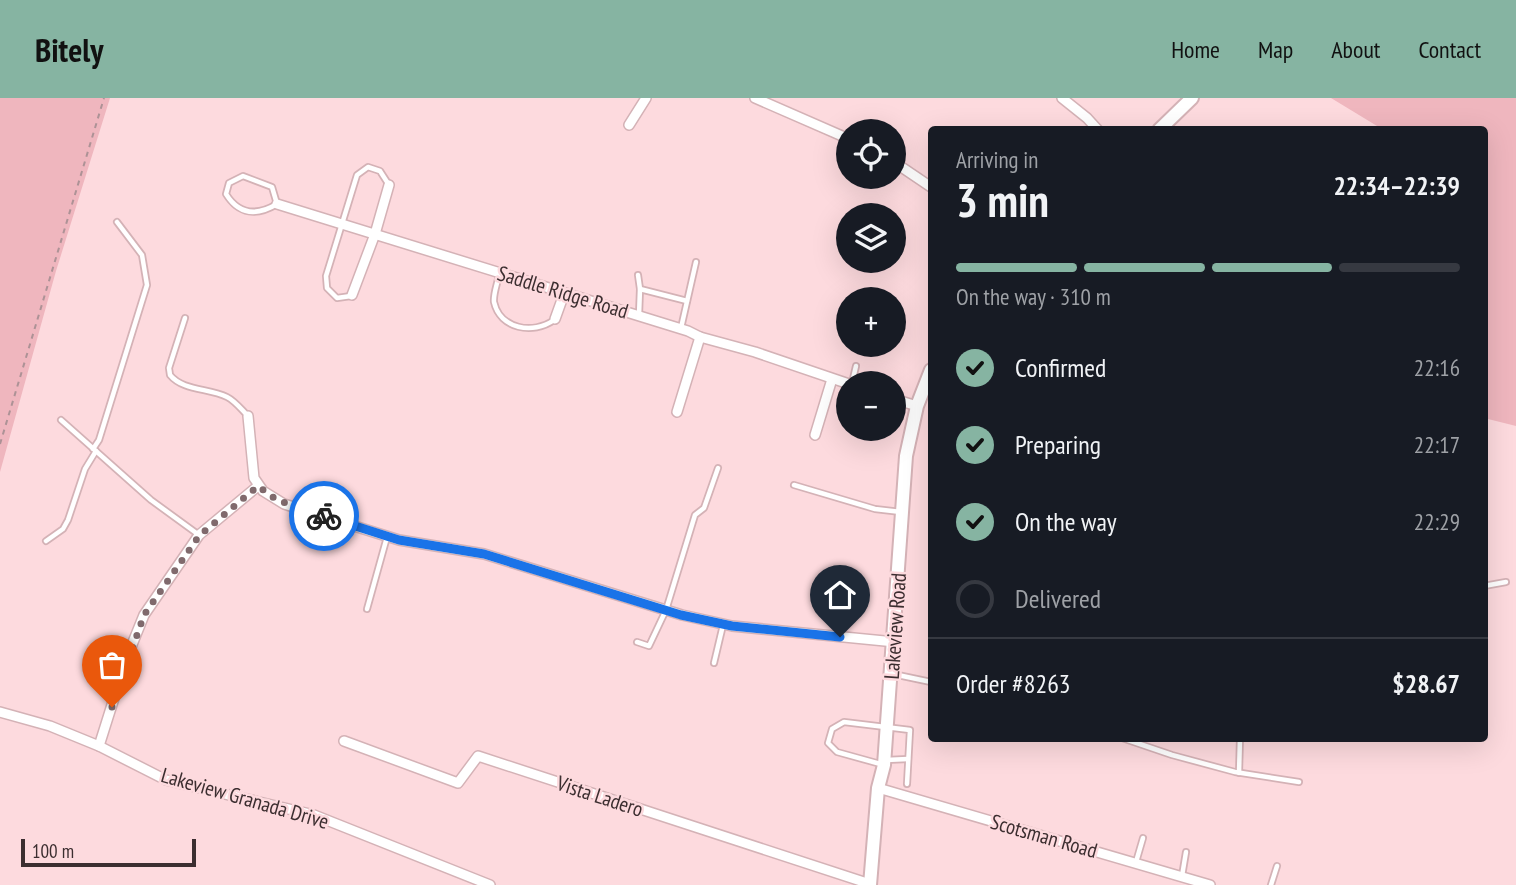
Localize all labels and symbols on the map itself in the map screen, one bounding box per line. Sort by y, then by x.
street label: Saddle Ridge Road [494,259,632,325]
courier [289,481,359,551]
pin [810,565,870,637]
street label: Lakeview Road [878,572,912,680]
pin [82,635,142,707]
street label: Lakeview Granada Drive [158,761,332,835]
street label: Vista Ladero [552,769,647,823]
street label: Scotsman Road [988,808,1100,864]
scale bar [21,836,196,868]

